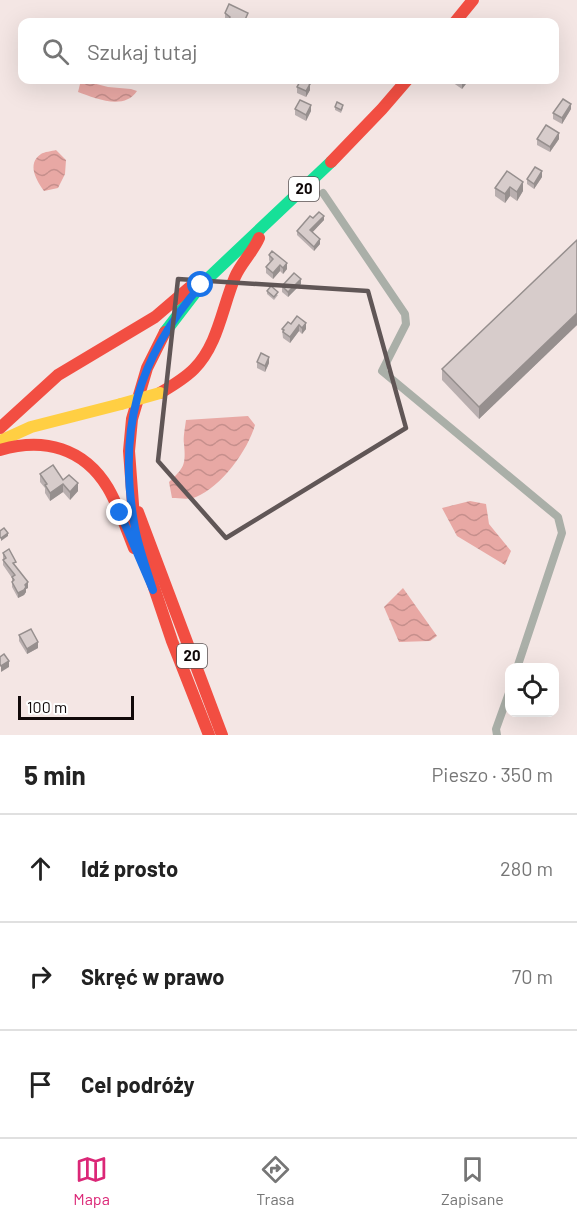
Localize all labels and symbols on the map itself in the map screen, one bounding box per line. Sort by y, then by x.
road number: 20 [289,177,319,201]
route start [187,271,213,297]
route end [106,499,132,525]
road number: 20 [177,644,207,668]
scale bar [18,693,134,720]

